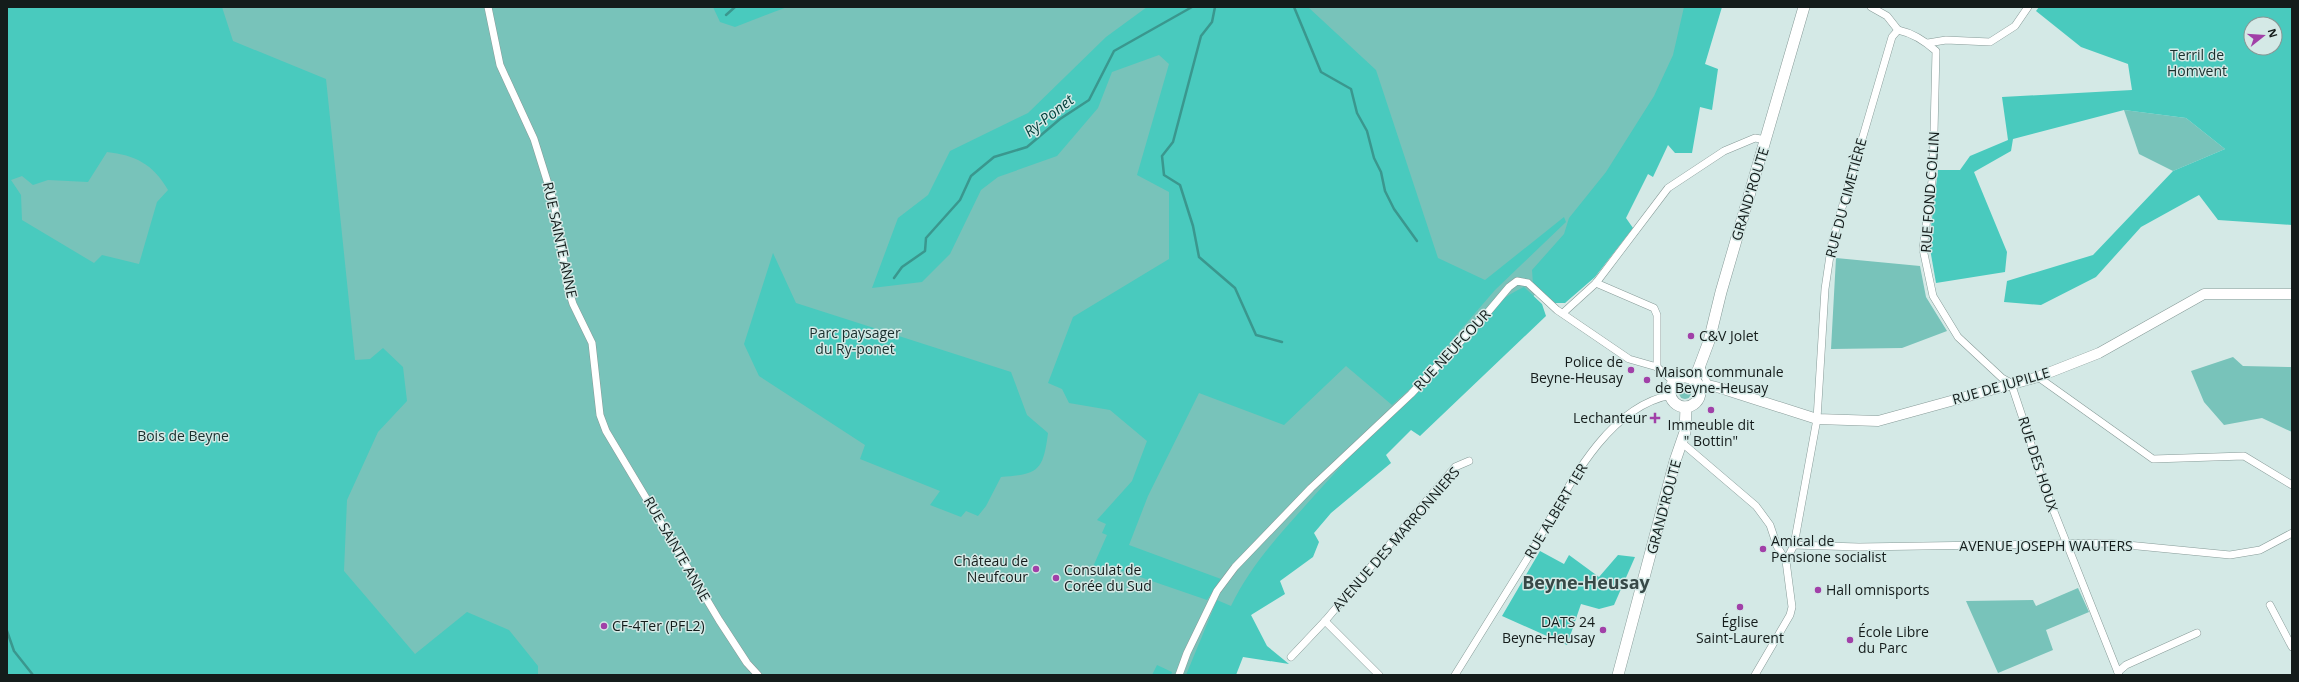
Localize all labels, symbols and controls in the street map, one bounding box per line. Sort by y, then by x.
north arrow [2243,16,2283,56]
text: N [2265,26,2282,39]
park label: Terril de Homvent [2167,45,2227,80]
water label: Ry-Ponet [1019,89,1078,141]
street label: RUE FOND COLLIN [1916,131,1943,253]
street label: RUE DU CIMETIÈRE [1820,136,1871,260]
street label: GRAND'ROUTE [1726,145,1773,243]
street label: RUE SAINTE ANNE [539,180,582,300]
street label: RUE NEUFCOUR [1409,305,1494,394]
park label: Parc paysager du Ry-ponet [809,323,901,358]
place label: C&V Jolet [1699,326,1759,345]
marker: C&V Jolet [1686,331,1696,341]
place label: Police de Beyne-Heusay [1530,352,1624,387]
place label: Maison communale de Beyne-Heusay [1655,362,1784,397]
street label: RUE DE JUPILLE [1950,363,2052,409]
marker: Police de Beyne-Heusay [1626,365,1636,375]
marker: Maison communale de Beyne-Heusay [1642,375,1652,385]
marker: Immeuble dit " Bottin" [1706,405,1716,415]
place label: Lechanteur [1573,408,1647,427]
marker: Lechanteur [1650,413,1660,423]
street label: RUE DES HOUX [2014,414,2063,515]
place label: Immeuble dit " Bottin" [1668,415,1754,450]
park label: Bois de Beyne [137,426,229,445]
street label: GRAND'ROUTE [1642,458,1685,556]
street label: RUE ALBERT 1ER [1520,459,1592,562]
street label: AVENUE DES MARRONNIERS [1328,463,1464,615]
street label: RUE SAINTE ANNE [640,493,715,605]
place label: Amical de Pensione socialist [1771,531,1886,566]
street label: AVENUE JOSEPH WAUTERS [1959,536,2133,555]
marker: Amical de Pensione socialist [1758,544,1768,554]
place label: Château de Neufcour [954,551,1028,586]
place label: Consulat de Corée du Sud [1064,560,1152,595]
marker: Château de Neufcour [1031,564,1041,574]
district label: Beyne-Heusay [1522,570,1651,594]
marker: Consulat de Corée du Sud [1051,573,1061,583]
place label: Hall omnisports [1826,580,1930,599]
marker: Hall omnisports [1813,585,1823,595]
marker: Église Saint-Laurent [1735,602,1745,612]
place label: DATS 24 Beyne-Heusay [1502,612,1596,647]
place label: Église Saint-Laurent [1696,612,1784,647]
place label: CF-4Ter (PFL2) [612,616,705,635]
marker: CF-4Ter (PFL2) [599,621,609,631]
place label: École Libre du Parc [1858,622,1929,657]
marker: DATS 24 Beyne-Heusay [1598,625,1608,635]
marker: École Libre du Parc [1845,635,1855,645]

